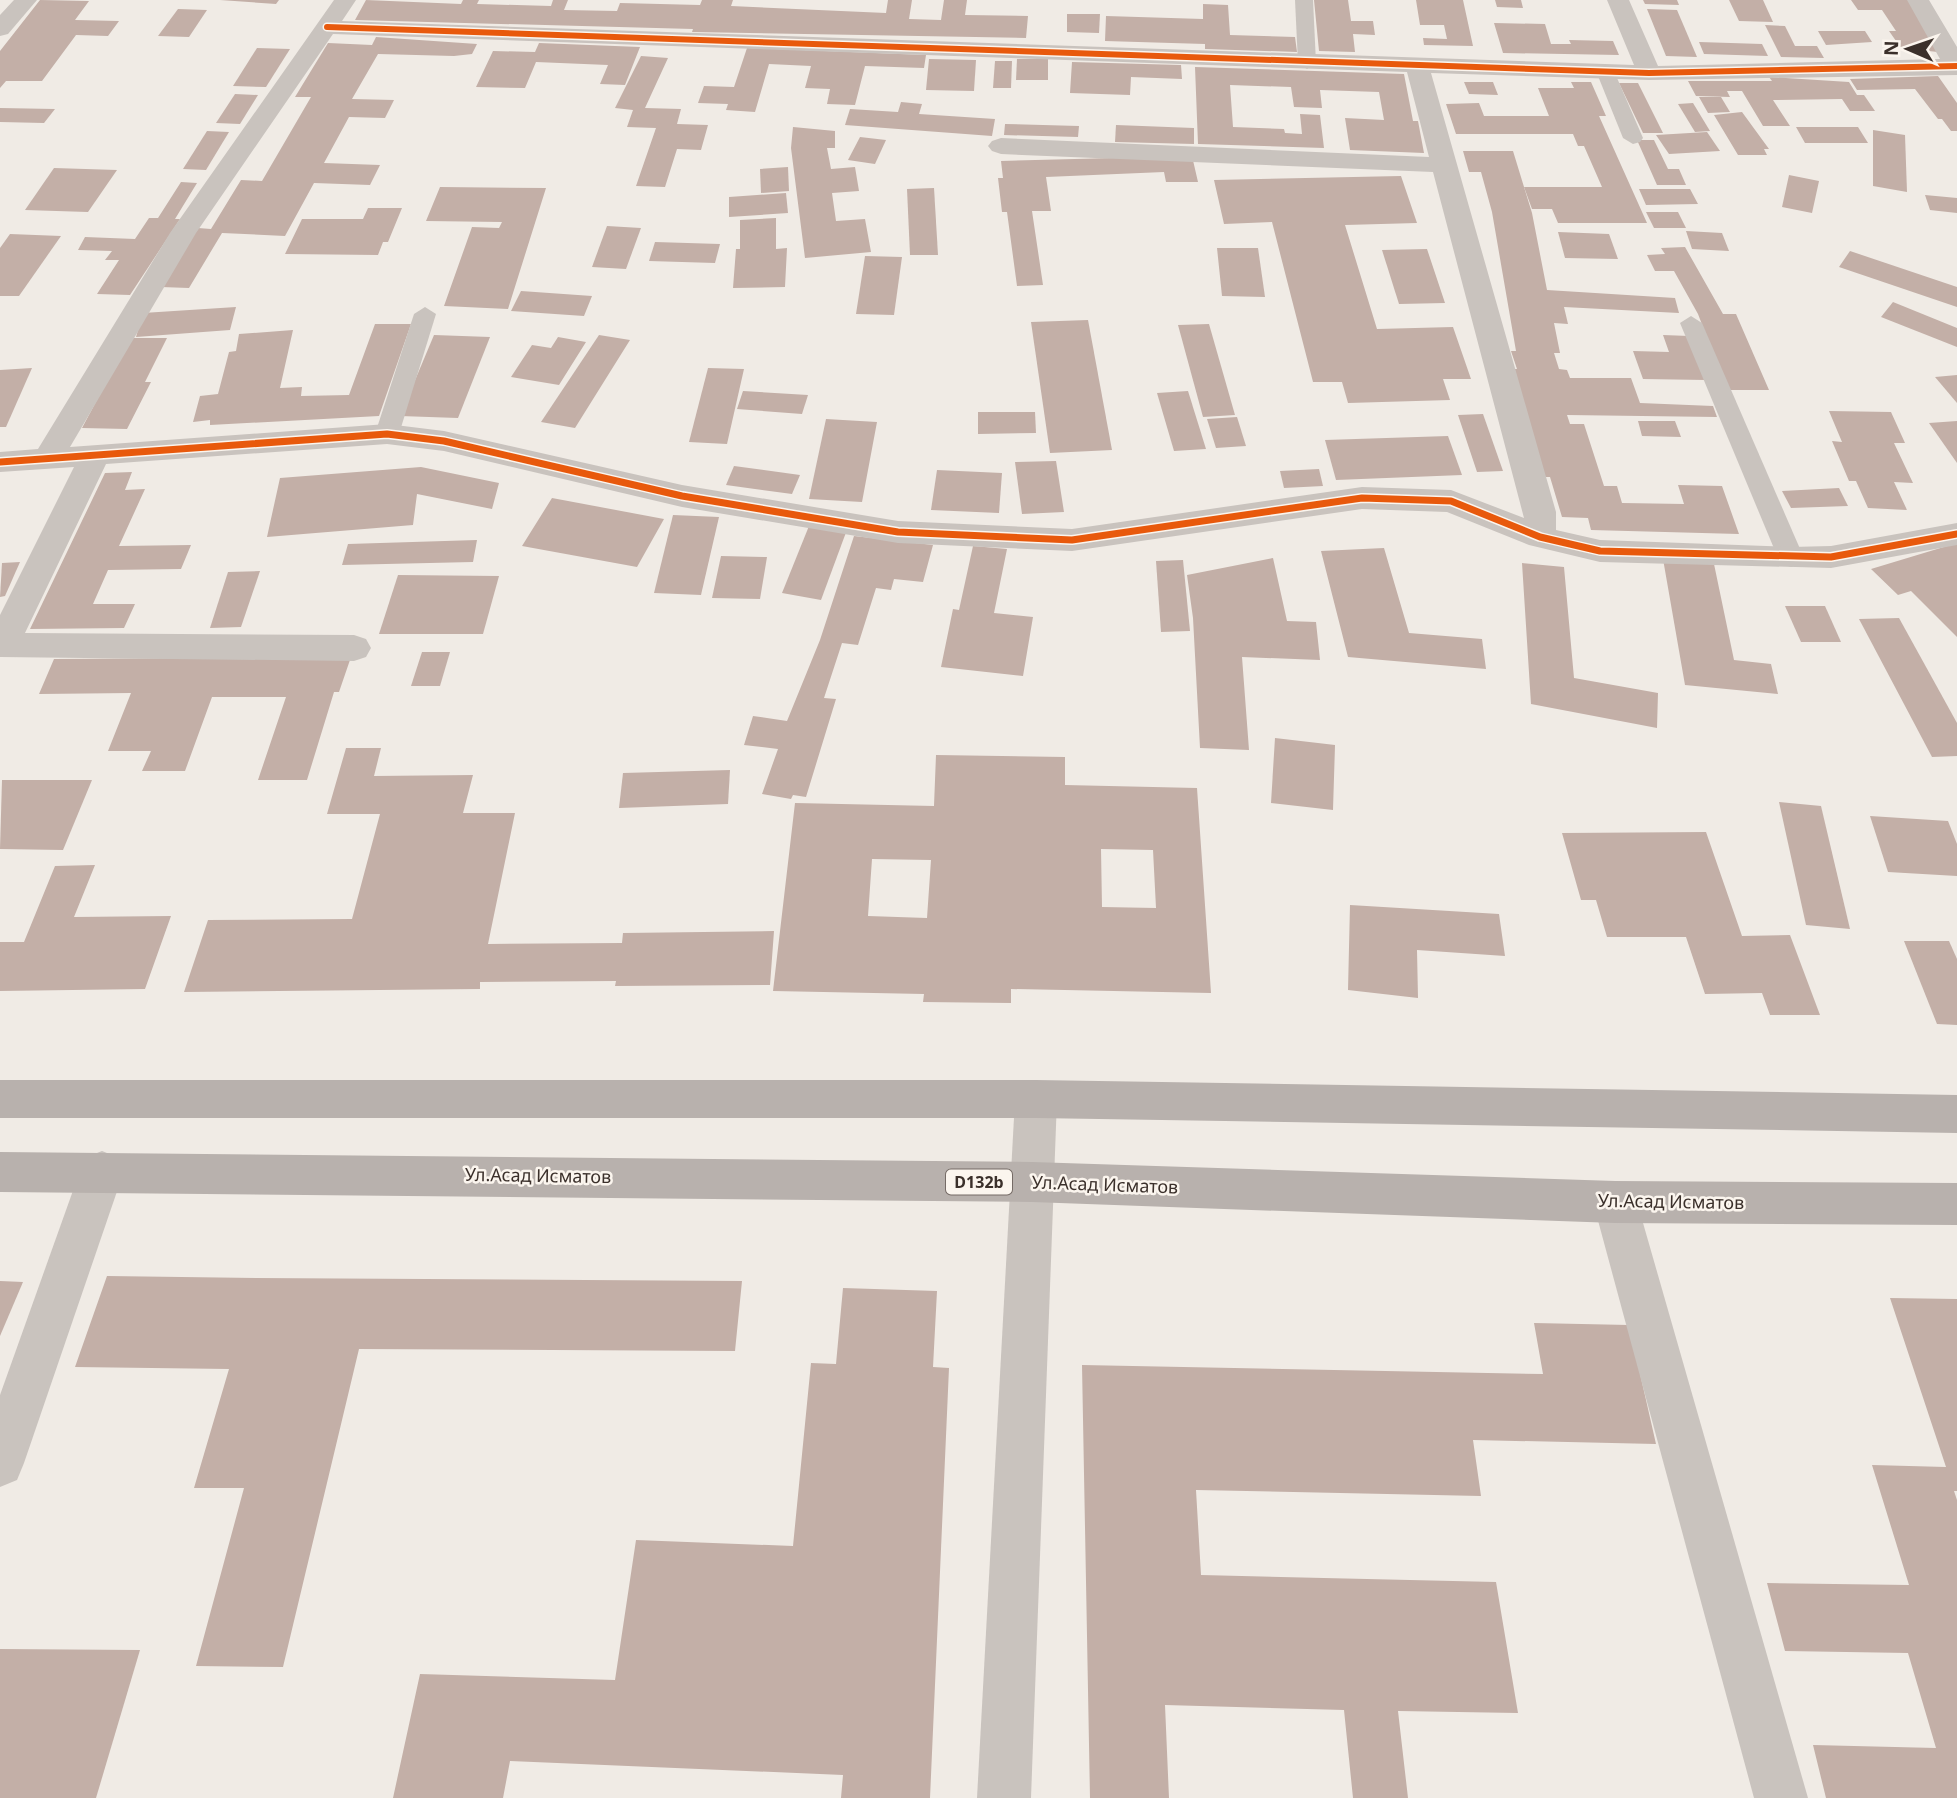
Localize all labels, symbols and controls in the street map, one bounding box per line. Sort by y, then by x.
north arrow [1873,14,1943,84]
text: N [1878,40,1904,57]
street label: Ул.Асад Исматов [465,1162,611,1188]
street label: Ул.Асад Исматов [1031,1169,1179,1199]
road number: D132b [946,1170,1012,1194]
street label: Ул.Асад Исматов [1598,1188,1744,1214]

